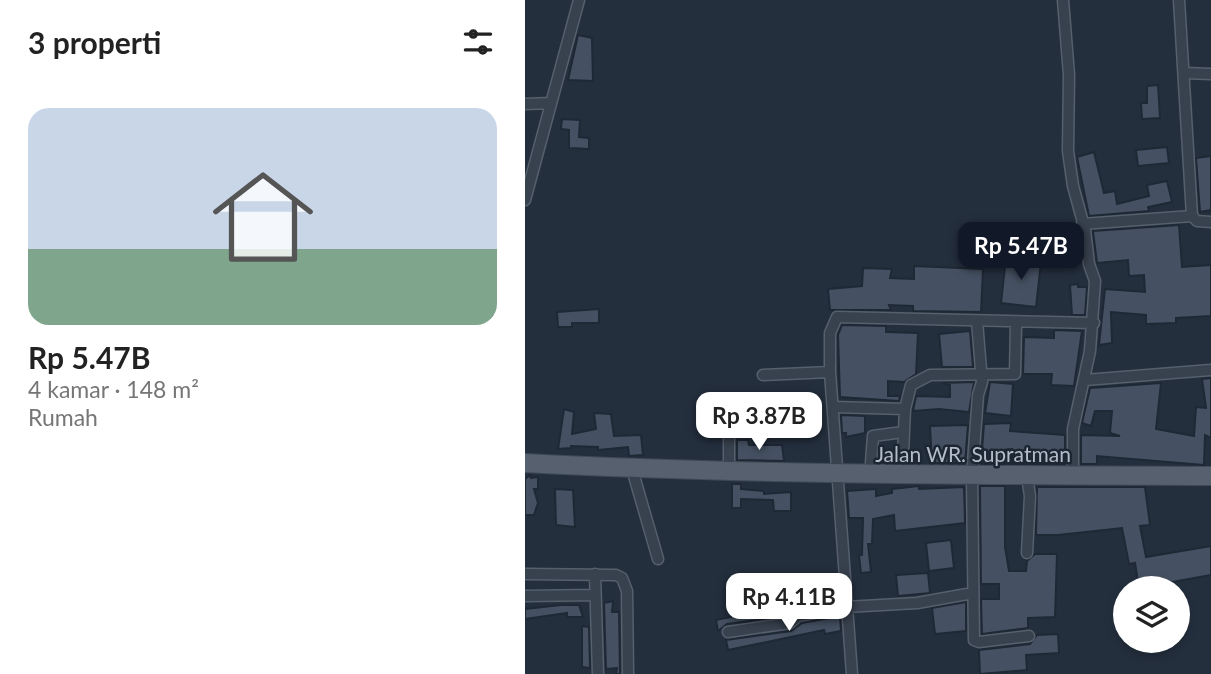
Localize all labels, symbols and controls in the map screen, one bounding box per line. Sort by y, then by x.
icon: filters [459,23,497,61]
text: 3 properti [28,24,161,60]
icon: home [200,154,326,280]
pin: Rp 5.47B [949,222,1093,282]
text: Rp 5.47B [974,231,1068,259]
text: Rp 5.47B [28,339,151,375]
text: 4 kamar · 148 m² [28,375,199,403]
pin: Rp 3.87B [687,392,831,452]
text: Rp 3.87B [712,401,806,429]
text: Rumah [28,403,98,431]
street label: Jalan WR. Supratman [875,441,1071,466]
pin: Rp 4.11B [717,574,861,633]
map controls [1113,576,1190,653]
button: layers [1113,576,1190,653]
text: Rp 4.11B [742,582,836,610]

